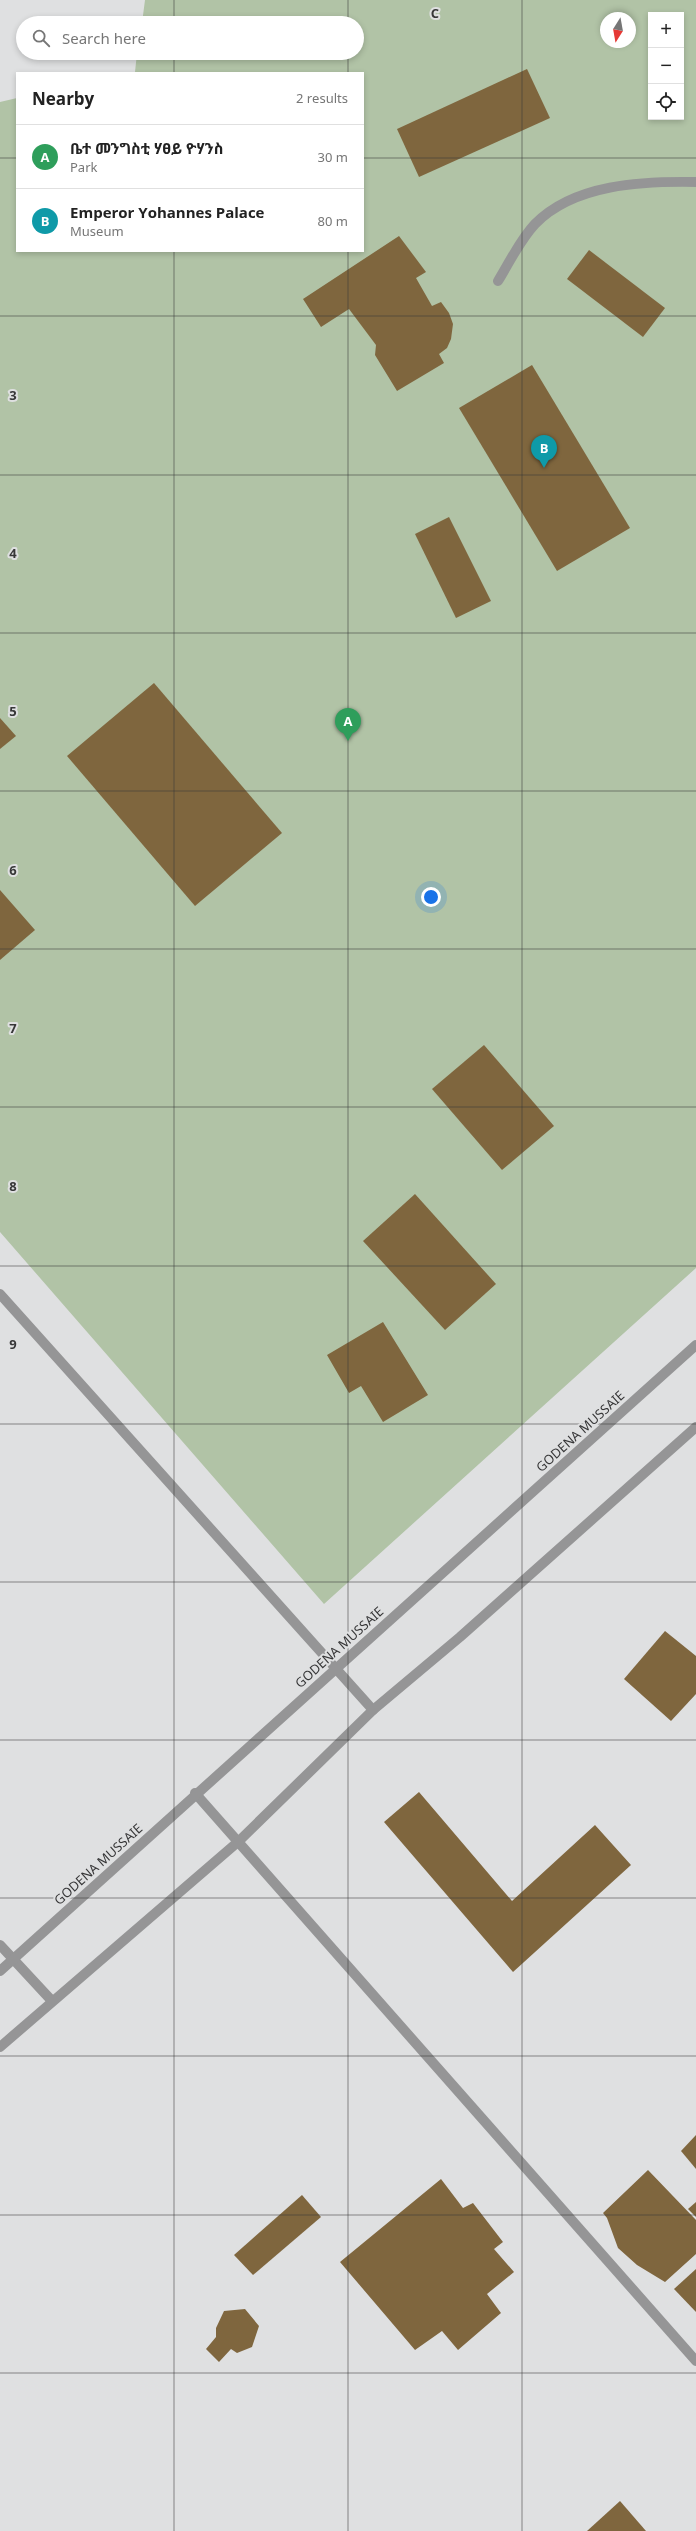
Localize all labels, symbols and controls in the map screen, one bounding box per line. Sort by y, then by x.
text: C [431,4,439,22]
north arrow [600,12,636,48]
map controls [648,12,684,120]
button: + [648,12,684,48]
search box [16,16,364,60]
icon: search [30,27,52,49]
text: Search here [62,28,146,48]
button: − [648,48,684,84]
button: locate [648,84,684,120]
text: Nearby [32,87,94,110]
text: 2 results [296,89,348,107]
text: ቤተ መንግስቲ ሃፀይ ዮሃንስ [70,138,224,158]
text: A [41,148,49,166]
text: 30 m [318,148,348,166]
text: Park [70,158,97,176]
text: Emperor Yohannes Palace [70,202,264,222]
text: B [41,212,49,230]
text: 80 m [318,212,348,230]
text: Museum [70,222,124,240]
text: 3 [9,386,17,404]
pin: B [531,435,557,468]
text: 4 [9,544,17,562]
text: 5 [9,702,17,720]
pin: A [335,708,361,741]
text: 6 [9,861,17,879]
your location [421,887,441,907]
text: 7 [9,1019,17,1037]
text: 8 [9,1177,17,1195]
text: 9 [9,1335,17,1353]
street label: GODENA MUSSAIE [532,1386,628,1476]
street label: GODENA MUSSAIE [291,1602,387,1692]
street label: GODENA MUSSAIE [50,1819,146,1909]

